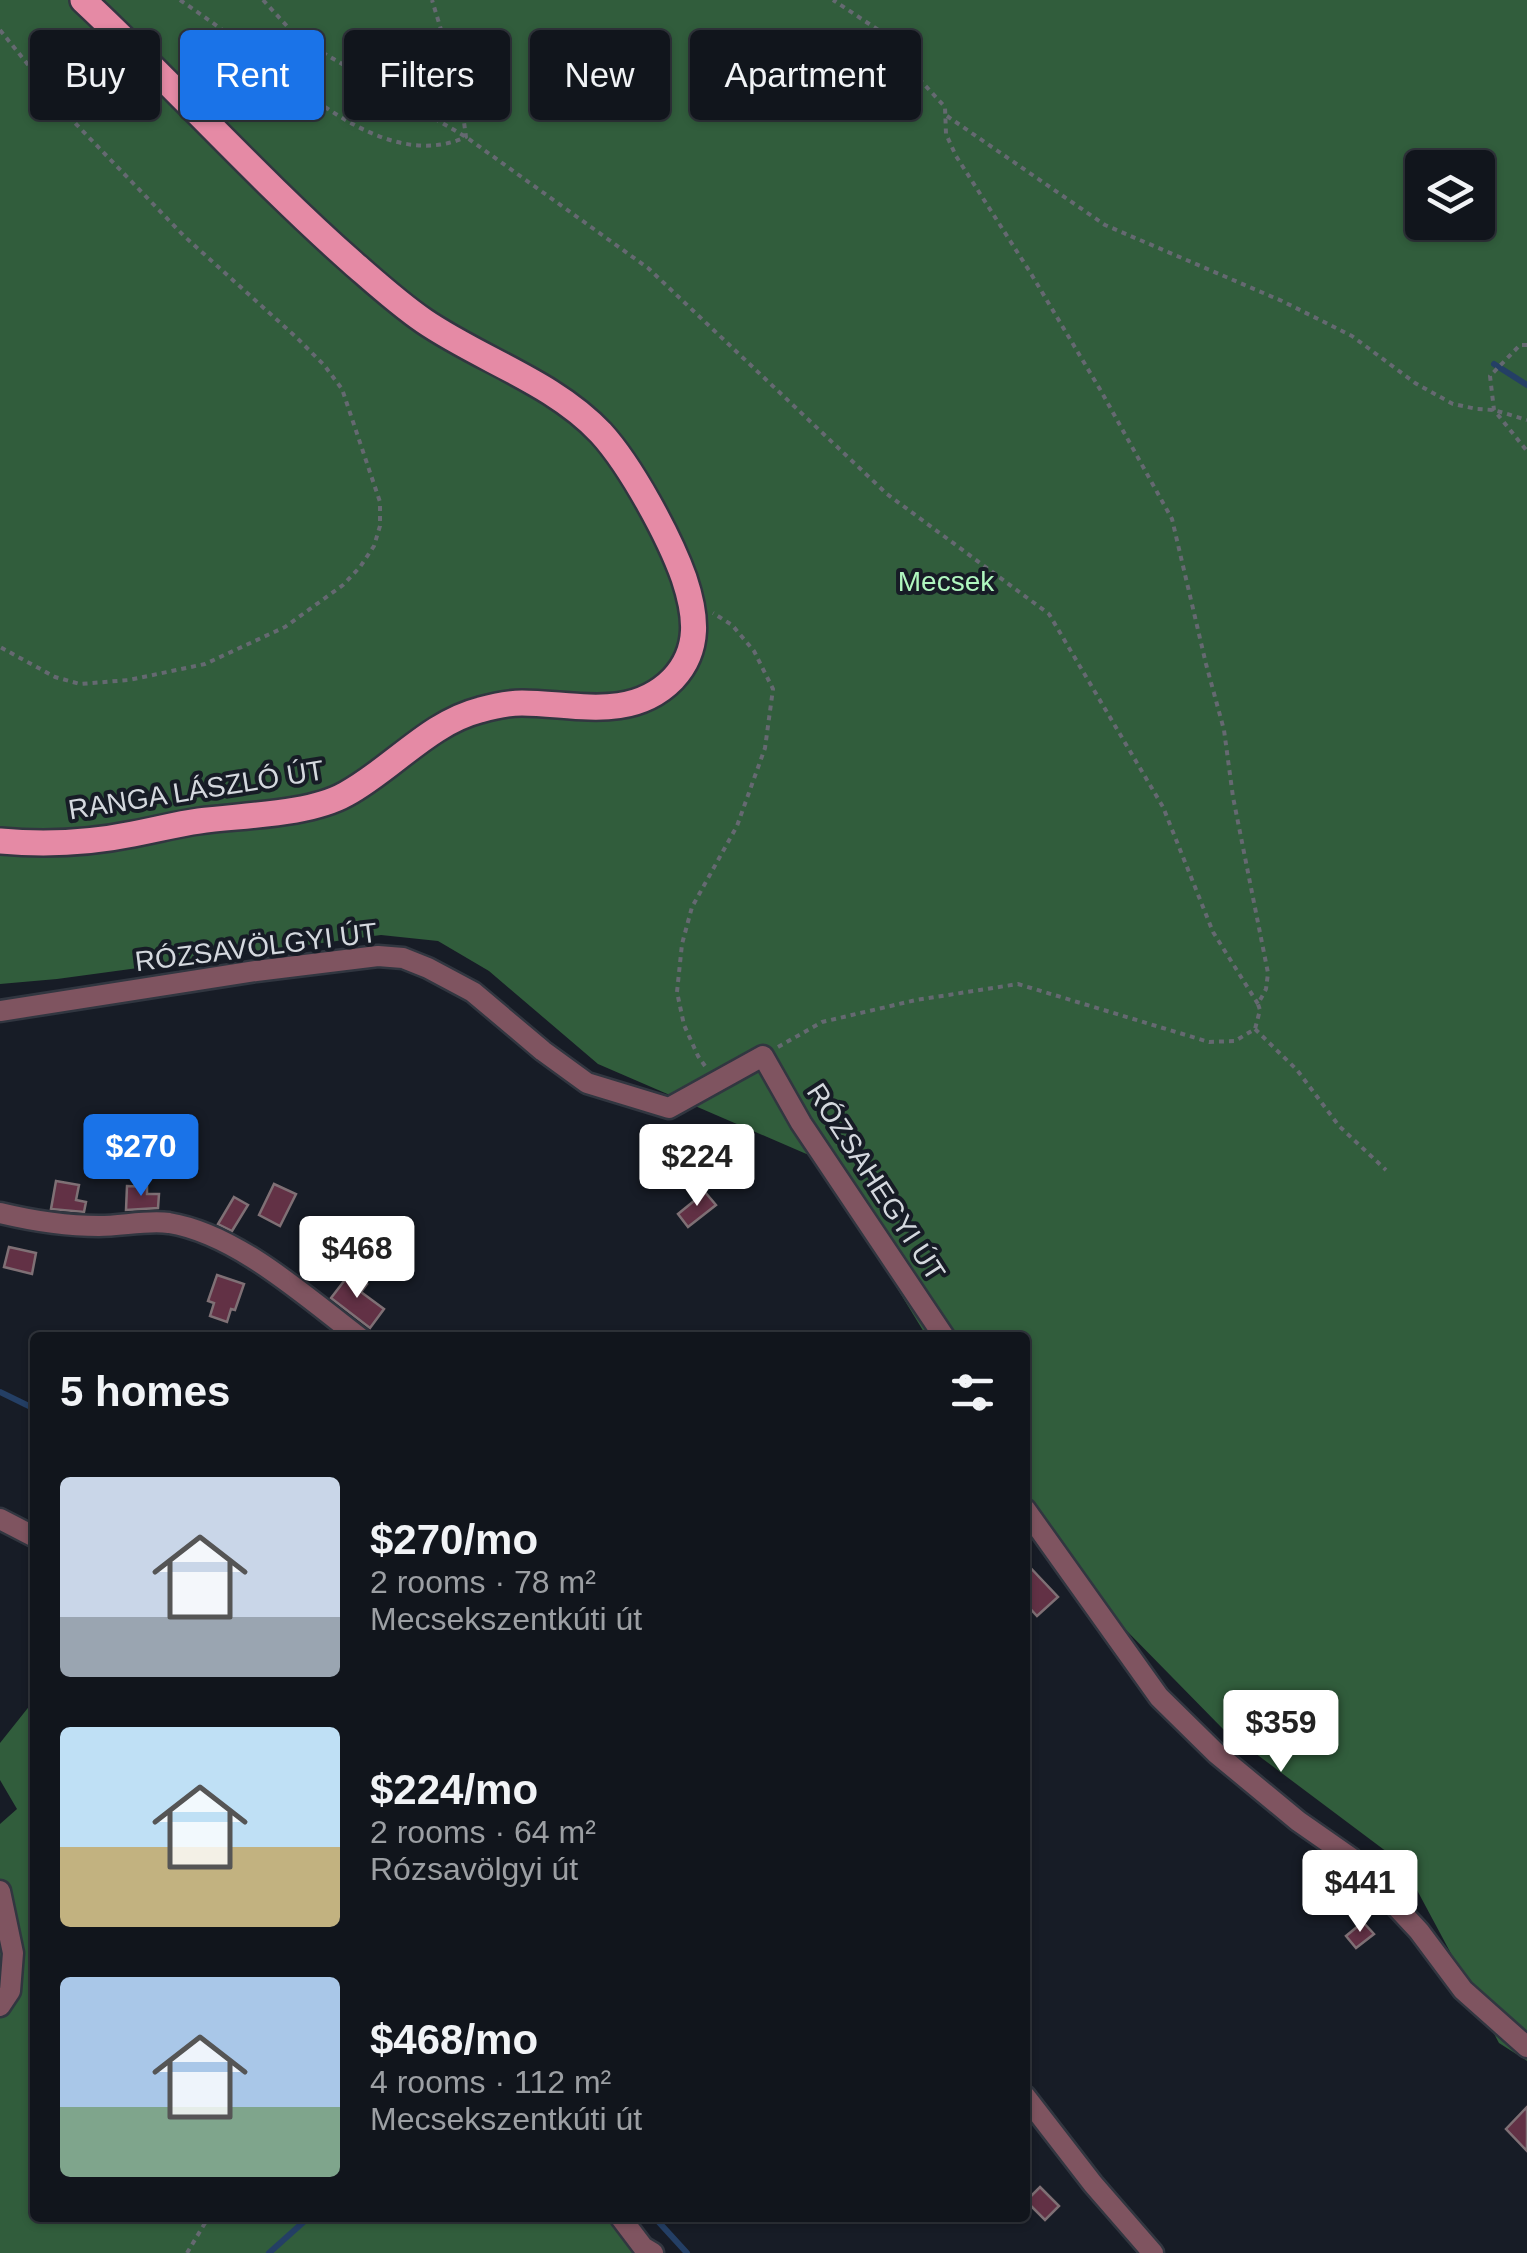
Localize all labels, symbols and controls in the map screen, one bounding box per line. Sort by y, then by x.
chip: Buy [30,30,160,120]
chip: Rent [180,30,324,120]
chip: Filters [344,30,510,120]
chip: New [530,30,670,120]
chip: Apartment [690,30,921,120]
map controls [1405,150,1495,240]
button: layers [1405,150,1495,240]
park label: Mecsek [898,566,995,597]
street label: RANGA LÁSZLÓ ÚT [66,754,326,826]
street label: RÓZSAVÖLGYI ÚT [133,917,379,977]
street label: RÓZSAHEGYI ÚT [801,1078,951,1286]
pin: $270 [82,1114,200,1199]
pin: $224 [638,1124,756,1209]
text: $270 [105,1128,177,1164]
text: $224 [661,1138,733,1174]
pin: $468 [298,1216,416,1301]
text: $468 [321,1230,393,1266]
icon: filters [945,1365,1000,1420]
text: 5 homes [60,1368,230,1415]
text: $270/mo [370,1516,538,1563]
icon: home [140,1517,260,1637]
text: 2 rooms · 78 m² [370,1564,596,1600]
text: Mecsekszentkúti út [370,1601,642,1637]
pin: $359 [1222,1690,1340,1775]
text: $359 [1245,1704,1317,1740]
text: $224/mo [370,1766,538,1813]
icon: home [140,1767,260,1887]
text: 2 rooms · 64 m² [370,1814,596,1850]
pin: $441 [1301,1850,1419,1935]
text: Rózsavölgyi út [370,1851,578,1887]
text: $441 [1324,1864,1396,1900]
text: $468/mo [370,2016,538,2063]
icon: home [140,2017,260,2137]
text: 4 rooms · 112 m² [370,2064,611,2100]
text: Mecsekszentkúti út [370,2101,642,2137]

